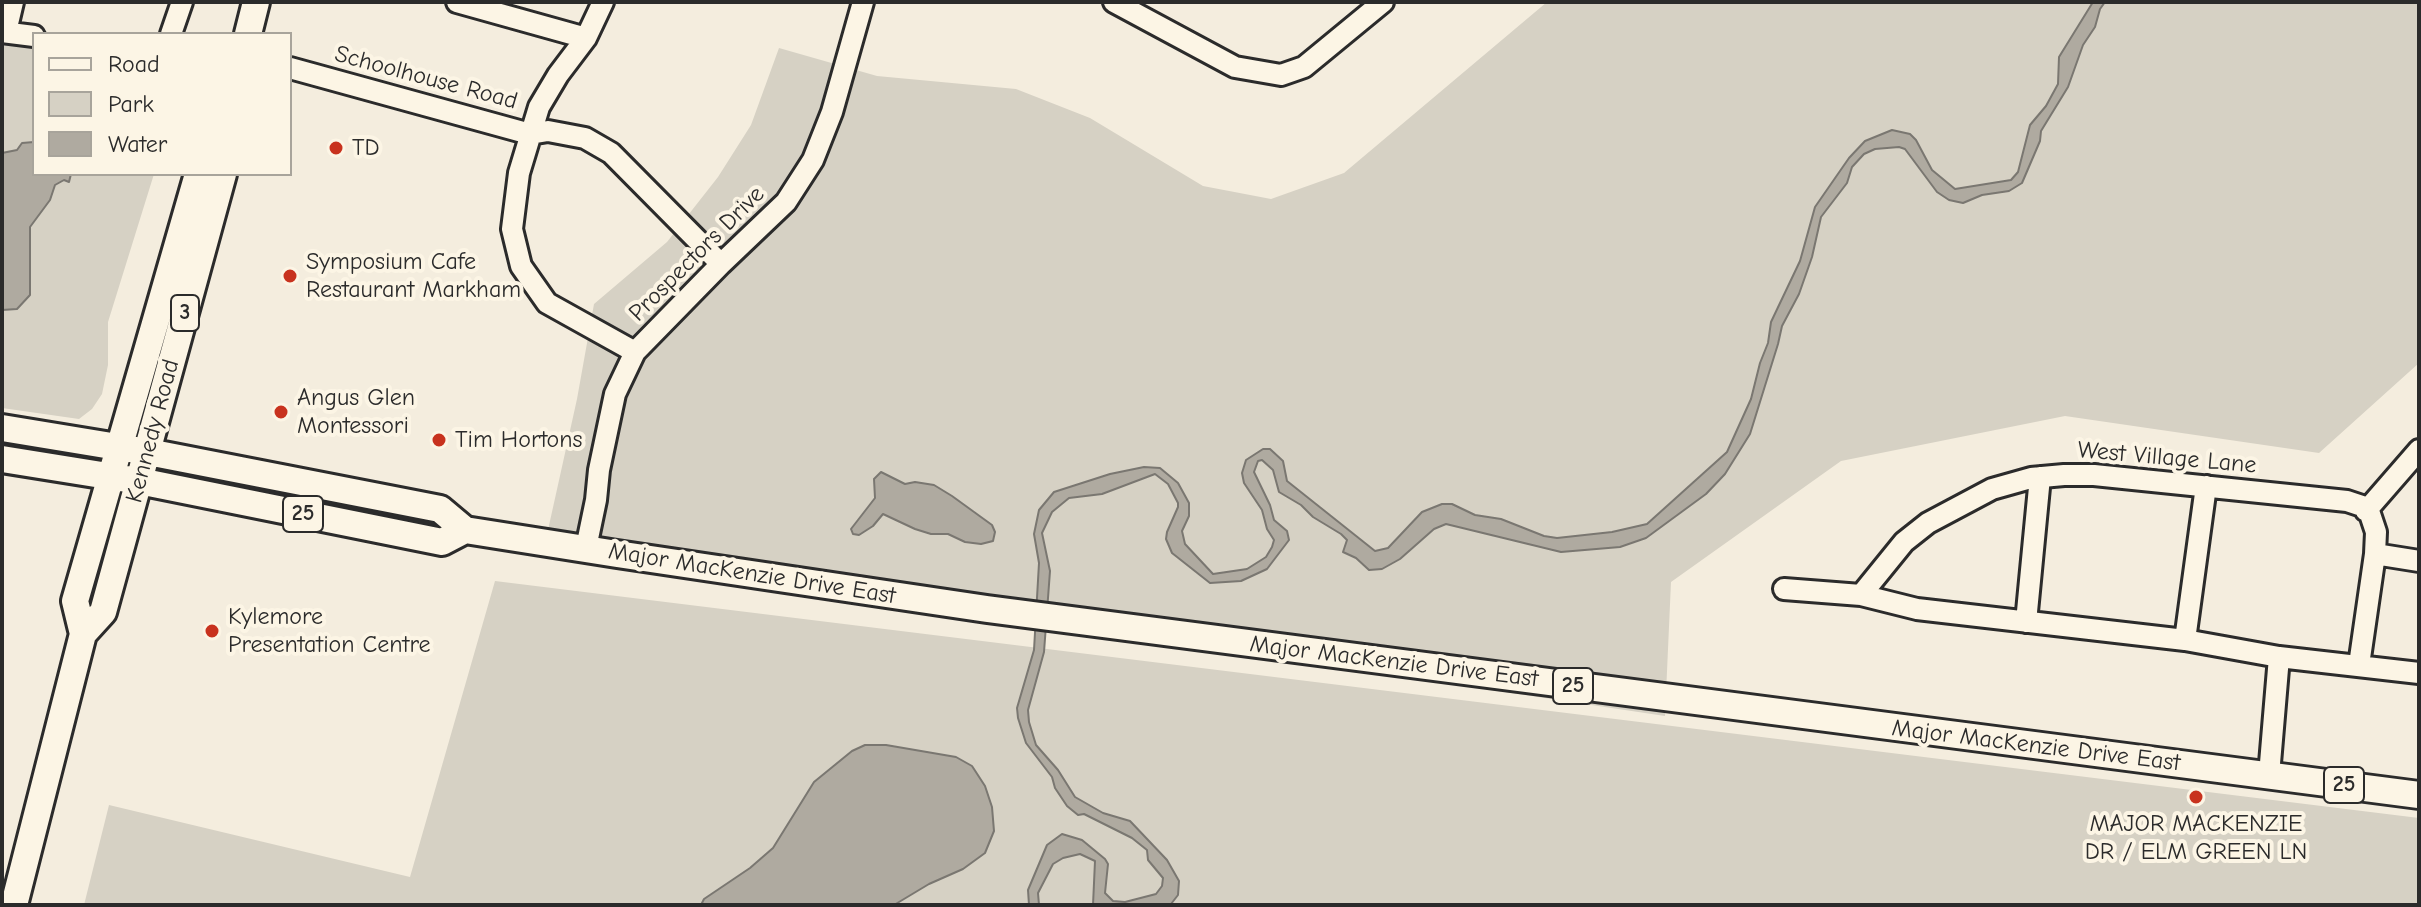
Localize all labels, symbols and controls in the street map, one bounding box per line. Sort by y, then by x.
legend [32,32,292,176]
street label: Schoolhouse Road [332,40,520,116]
text: Road [108,50,160,78]
text: Park [108,90,154,118]
text: Water [108,130,167,158]
place label: TD [352,134,380,162]
marker: TD [327,139,345,157]
street label: Prospectors Drive [623,180,771,328]
place label: Symposium Cafe Restaurant Markham [306,248,521,304]
marker: Symposium Cafe Restaurant Markham [281,267,299,285]
road number: 3 [171,295,199,331]
street label: Kennedy Road [120,356,186,506]
place label: Angus Glen Montessori [297,384,415,440]
marker: Angus Glen Montessori [272,403,290,421]
place label: Tim Hortons [455,426,583,454]
marker: Tim Hortons [430,431,448,449]
street label: West Village Lane [2076,436,2258,480]
road number: 25 [283,496,323,532]
street label: Major MacKenzie Drive East [606,537,898,611]
place label: Kylemore Presentation Centre [228,603,431,659]
marker: Kylemore Presentation Centre [203,622,221,640]
street label: Major MacKenzie Drive East [1248,630,1540,694]
road number: 25 [1553,668,1593,704]
street label: Major MacKenzie Drive East [1890,714,2182,778]
road number: 25 [2324,767,2364,803]
marker: MAJOR MACKENZIE DR / ELM GREEN LN [2187,788,2205,806]
place label: MAJOR MACKENZIE DR / ELM GREEN LN [2085,810,2307,866]

